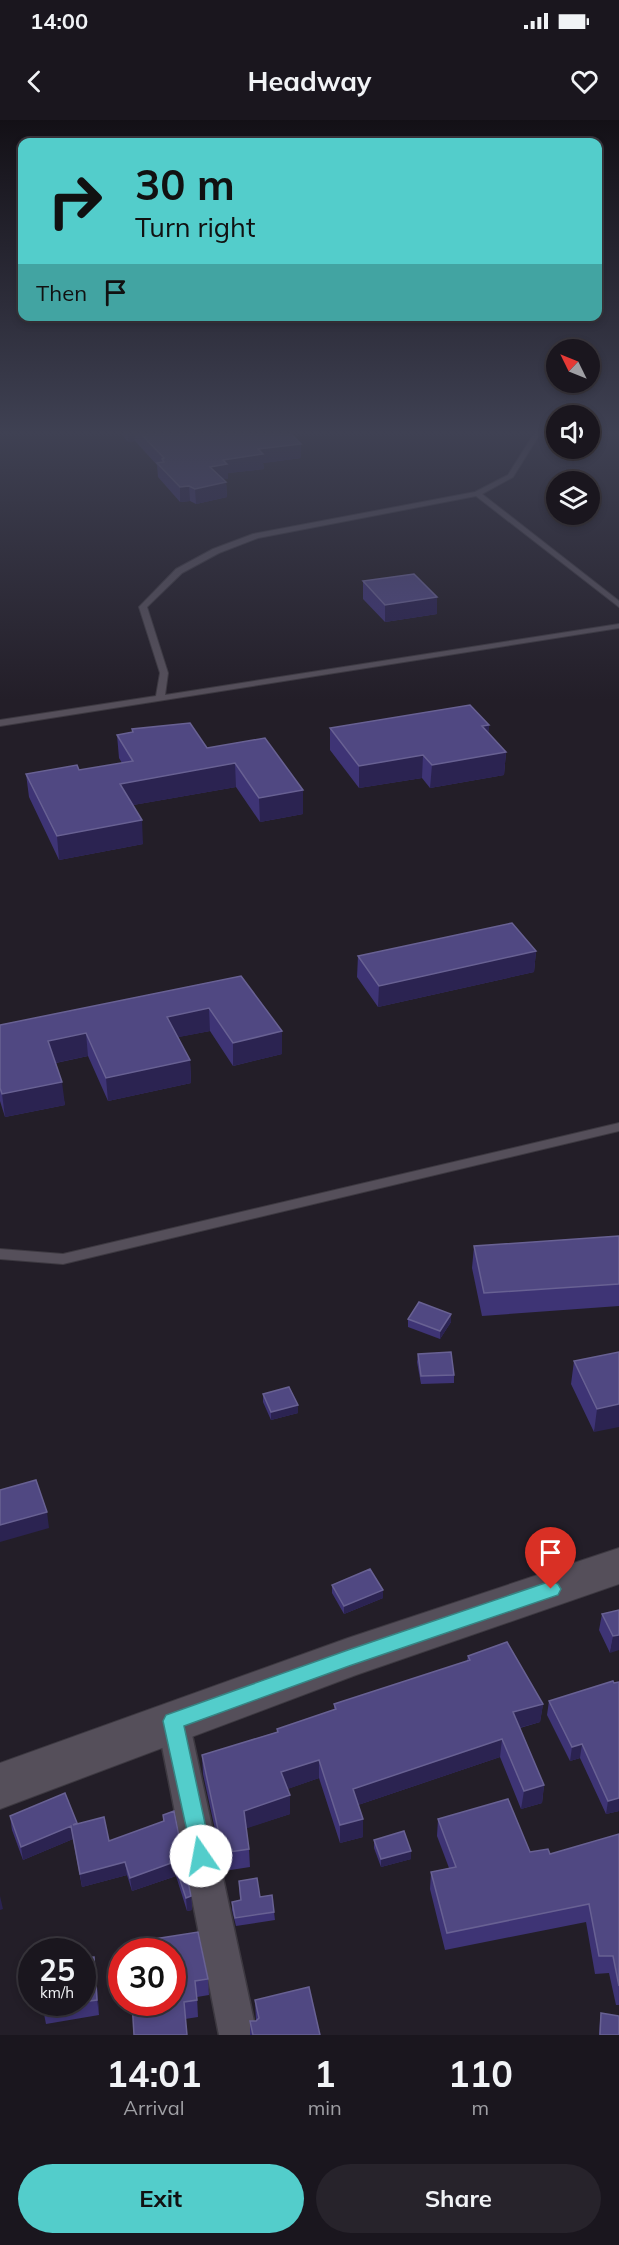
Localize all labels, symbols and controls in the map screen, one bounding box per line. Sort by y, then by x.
text: 14:00 [30,7,88,35]
text: Headway [247,64,372,98]
icon: back [18,65,51,98]
icon: heart [568,65,601,98]
text: 30 m [135,158,235,211]
icon: right [36,162,114,240]
text: Turn right [135,210,255,244]
icon: arrive [99,276,132,309]
text: Then [36,279,87,307]
north arrow [546,339,600,393]
map controls [546,339,600,525]
button: sound [546,405,600,459]
button: layers [546,471,600,525]
pin [525,1527,576,1589]
icon: arrive [534,1536,567,1569]
position arrow [169,1824,233,1888]
speed limit sign: 30 [108,1938,186,2016]
text: 25 [39,1951,75,1989]
text: km/h [40,1983,74,2002]
text: 14:01 [106,2051,202,2096]
text: 1 [314,2051,336,2096]
text: 110 [448,2051,513,2096]
text: Arrival [123,2095,184,2120]
text: min [308,2095,342,2120]
text: m [472,2095,489,2120]
button: Exit [18,2164,304,2233]
button: Share [316,2164,601,2233]

